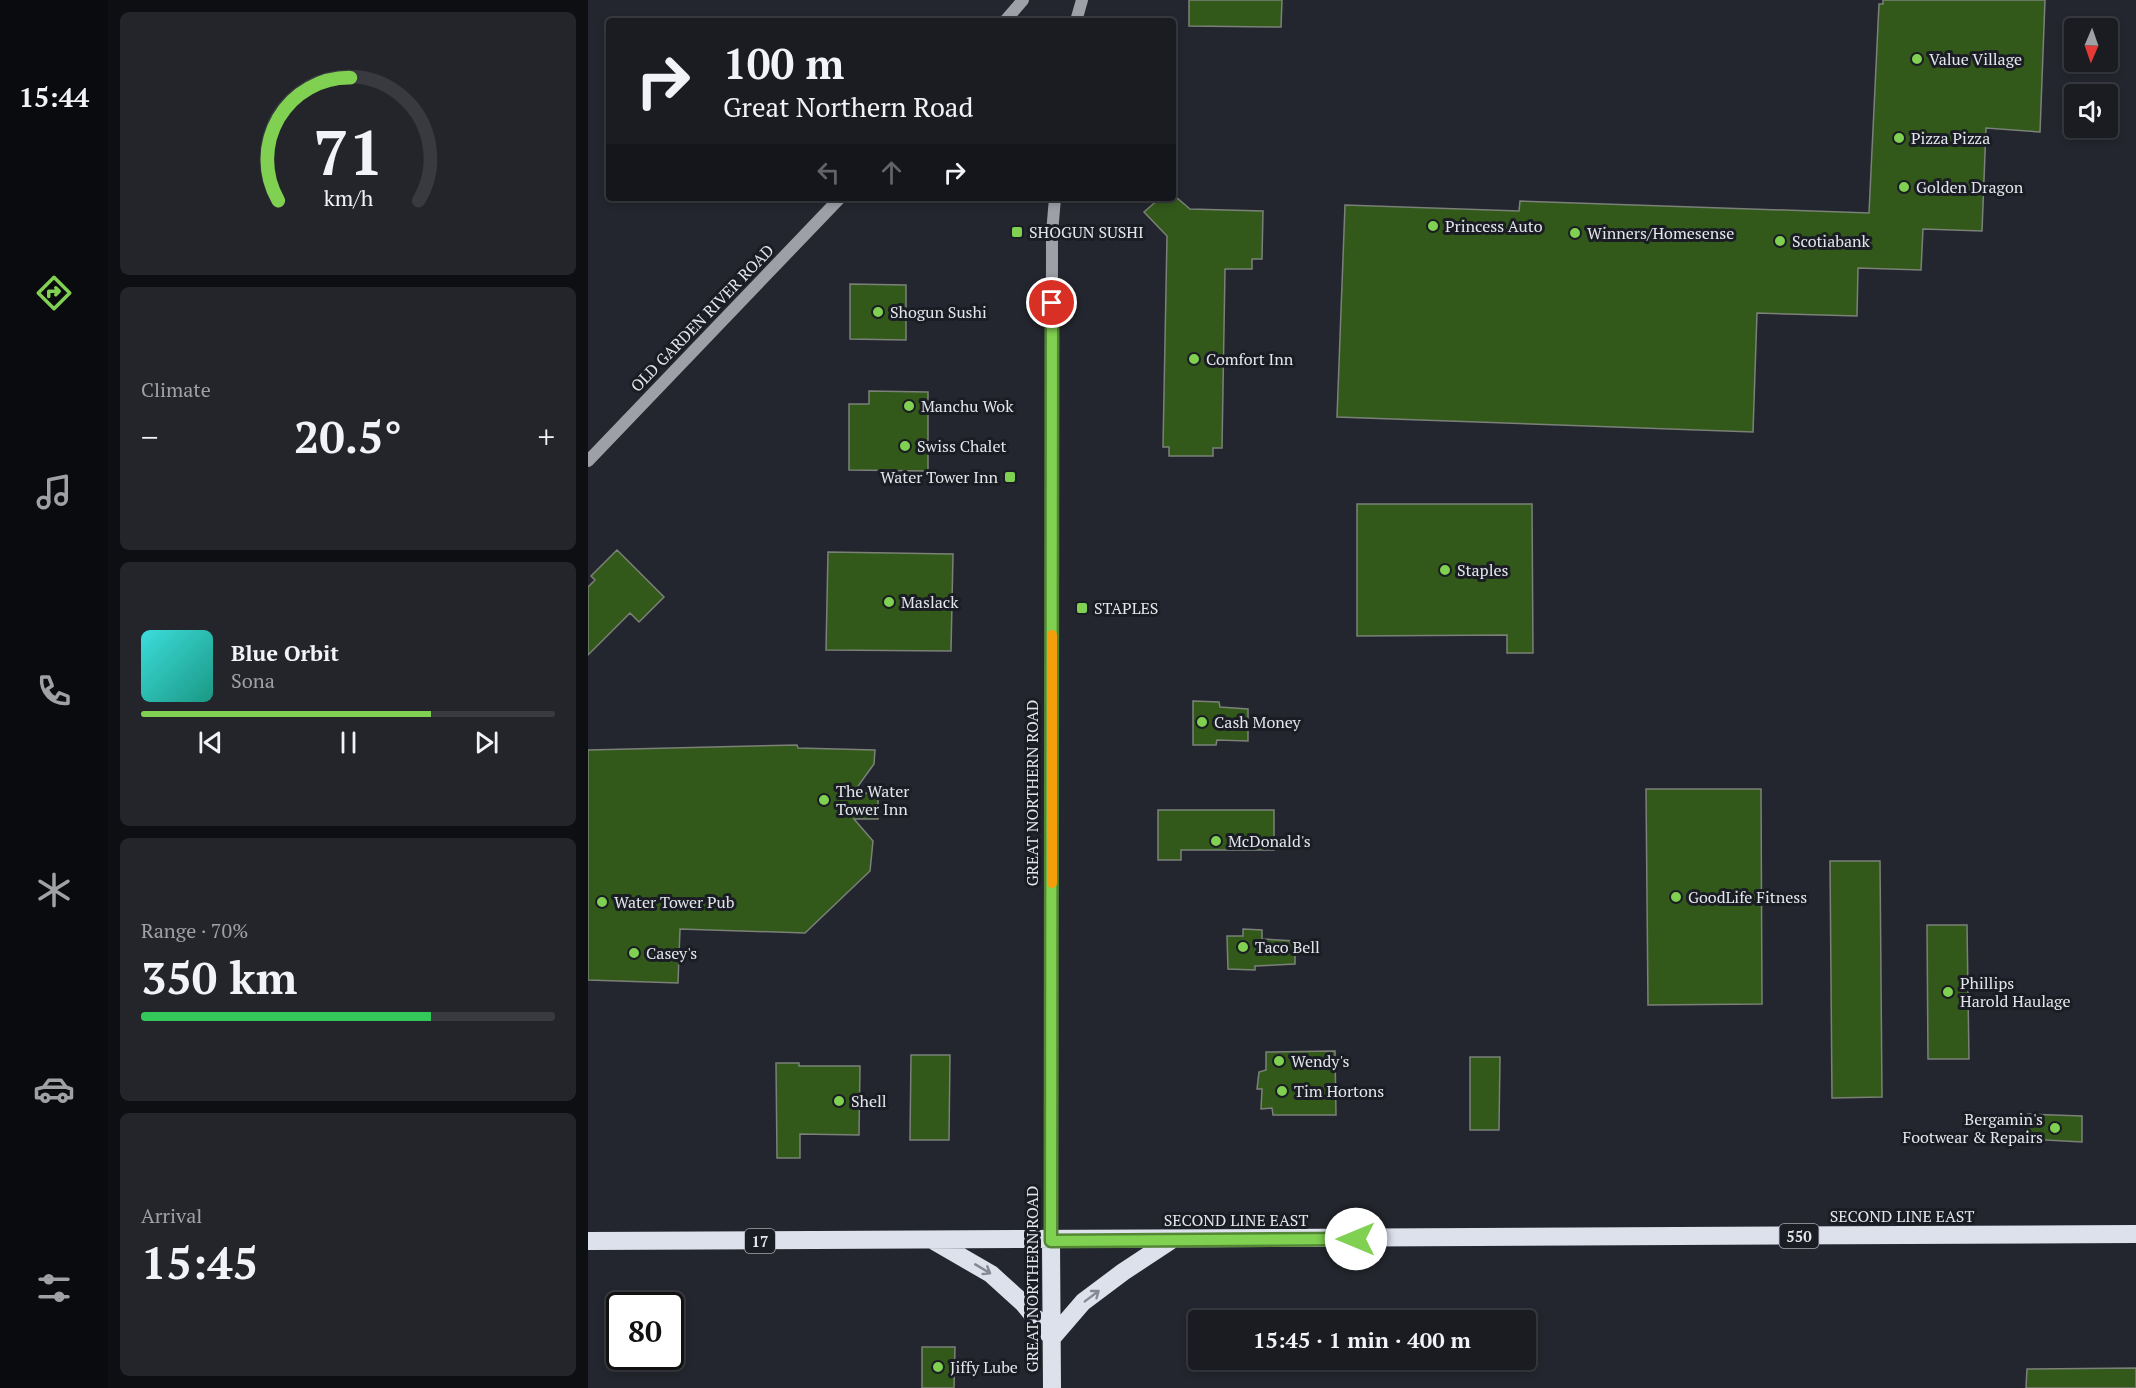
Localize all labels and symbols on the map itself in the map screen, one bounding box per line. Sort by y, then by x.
north arrow [2064,18,2118,72]
place label: Value Village [1929,48,2022,70]
marker: Value Village [1910,52,1924,66]
place label: Pizza Pizza [1911,127,1990,149]
marker: Pizza Pizza [1892,131,1906,145]
place label: Golden Dragon [1916,176,2024,198]
marker: Golden Dragon [1897,180,1911,194]
place label: Princess Auto [1445,215,1543,237]
marker: Princess Auto [1426,219,1440,233]
place label: SHOGUN SUSHI [1029,221,1144,243]
place label: Winners/Homesense [1587,222,1734,244]
marker: SHOGUN SUSHI [1010,225,1024,239]
marker: Winners/Homesense [1568,226,1582,240]
place label: Scotiabank [1792,230,1871,252]
marker: Scotiabank [1773,234,1787,248]
street label: OLD GARDEN RIVER ROAD [626,239,778,397]
pin [1026,277,1077,328]
place label: Shogun Sushi [890,301,987,323]
marker: Shogun Sushi [871,305,885,319]
place label: Comfort Inn [1206,348,1294,370]
marker: Comfort Inn [1187,352,1201,366]
place label: Manchu Wok [921,395,1014,417]
marker: Manchu Wok [902,399,916,413]
place label: Swiss Chalet [917,435,1006,457]
marker: Swiss Chalet [898,439,912,453]
place label: Water Tower Inn [880,466,998,488]
marker: Water Tower Inn [1003,470,1017,484]
place label: Staples [1457,559,1509,581]
marker: Staples [1438,563,1452,577]
place label: Maslack [901,591,959,613]
marker: Maslack [882,595,896,609]
place label: STAPLES [1094,597,1158,619]
marker: STAPLES [1075,601,1089,615]
street label: GREAT NORTHERN ROAD [1021,700,1043,886]
place label: Cash Money [1214,711,1302,733]
marker: Cash Money [1195,715,1209,729]
place label: The Water Tower Inn [836,780,910,820]
marker: The Water Tower Inn [817,793,831,807]
place label: McDonald's [1228,830,1311,852]
marker: McDonald's [1209,834,1223,848]
place label: GoodLife Fitness [1688,886,1807,908]
marker: GoodLife Fitness [1669,890,1683,904]
place label: Water Tower Pub [614,891,735,913]
marker: Water Tower Pub [595,895,609,909]
place label: Taco Bell [1255,936,1320,958]
marker: Taco Bell [1236,940,1250,954]
place label: Casey's [646,942,697,964]
marker: Casey's [627,946,641,960]
place label: Phillips Harold Haulage [1960,972,2071,1012]
marker: Phillips Harold Haulage [1941,985,1955,999]
place label: Wendy's [1291,1050,1350,1072]
marker: Wendy's [1272,1054,1286,1068]
place label: Tim Hortons [1294,1080,1384,1102]
marker: Tim Hortons [1275,1084,1289,1098]
place label: Shell [851,1090,887,1112]
marker: Shell [832,1094,846,1108]
place label: Bergamin's Footwear & Repairs [1902,1108,2043,1148]
marker: Bergamin's Footwear & Repairs [2048,1121,2062,1135]
street label: GREAT NORTHERN ROAD [1021,1186,1043,1372]
street label: SECOND LINE EAST [1830,1205,1974,1227]
position arrow [1324,1207,1388,1271]
street label: SECOND LINE EAST [1164,1209,1308,1231]
road number: 550 [1780,1224,1818,1248]
road number: 17 [745,1229,775,1253]
one-way arrow [974,1264,991,1276]
one-way arrow [1083,1289,1099,1302]
speed limit sign: 80 [606,1292,684,1370]
place label: Jiffy Lube [950,1356,1018,1378]
marker: Jiffy Lube [931,1360,945,1374]

